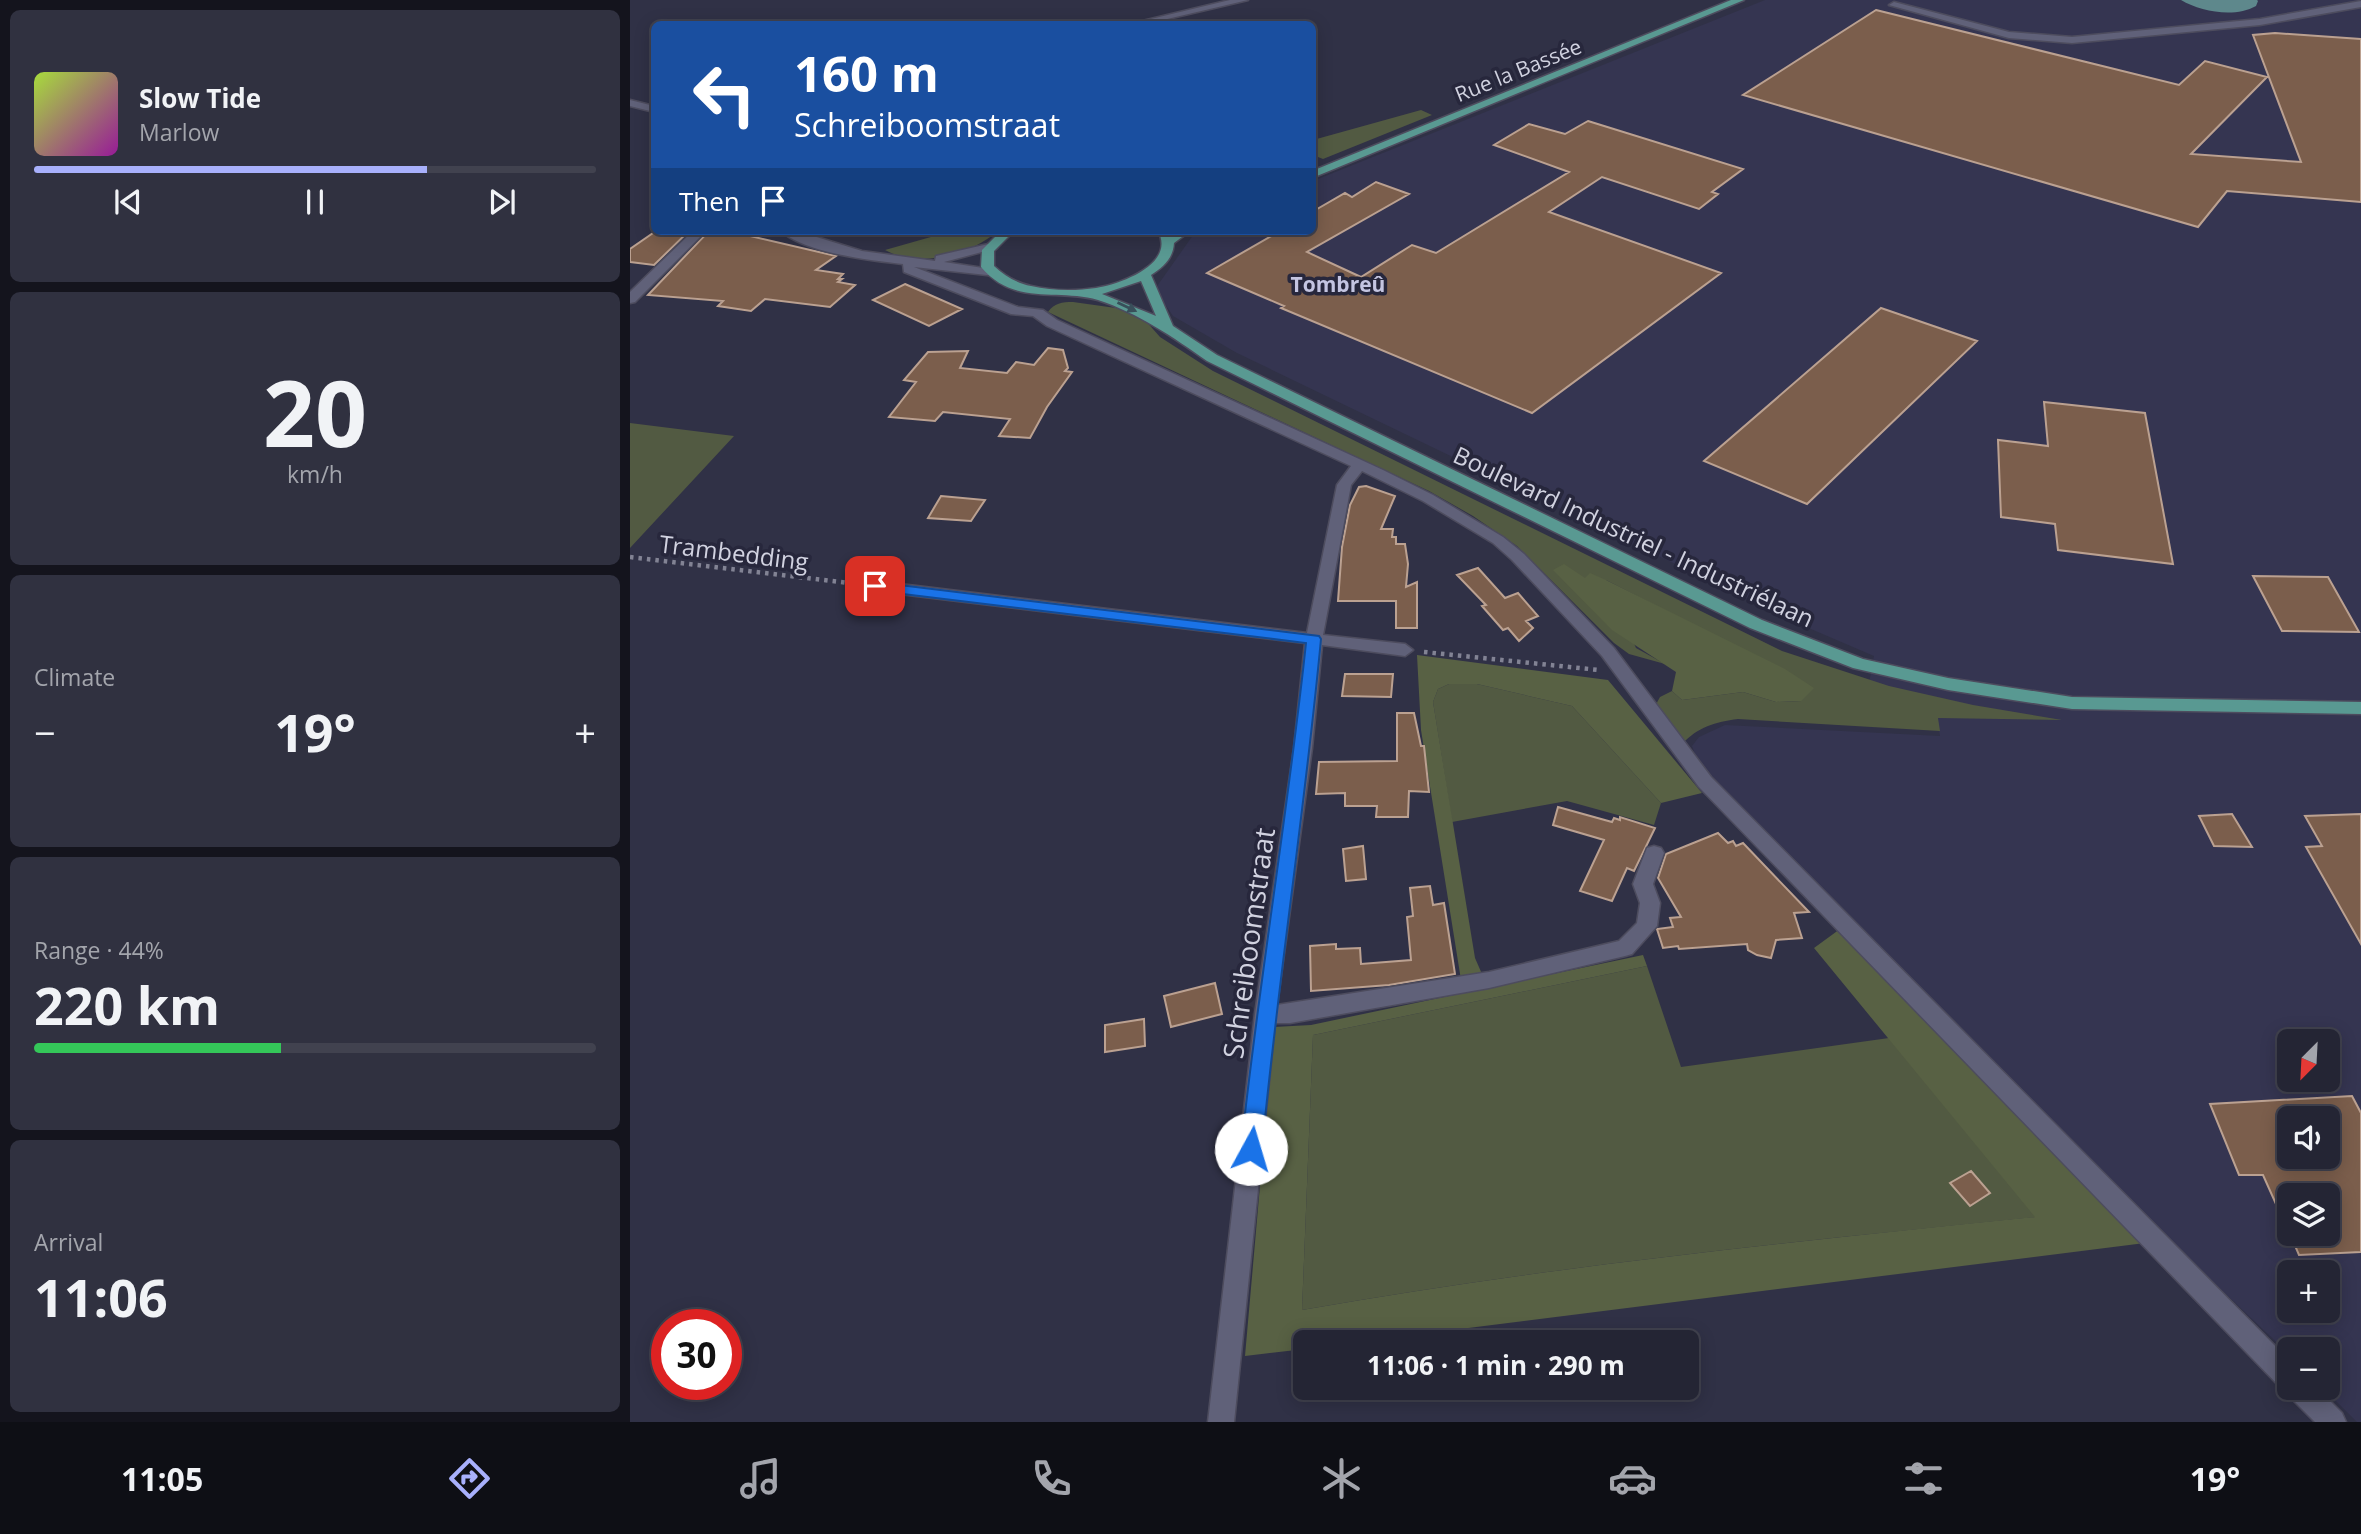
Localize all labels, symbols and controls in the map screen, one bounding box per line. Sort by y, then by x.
street label: Rue la Bassée [1450,32,1586,108]
text: 160 m [794,40,939,106]
icon: left [679,49,770,140]
text: Slow Tide [139,80,261,116]
text: Schreiboomstraat [794,103,1060,146]
text: Marlow [139,116,219,148]
icon: arrive [754,182,792,220]
icon: previous [109,183,147,221]
icon: pause [296,183,334,221]
icon: next [483,183,521,221]
text: Then [679,183,740,219]
district label: Tombreû [1291,270,1385,298]
one-way arrow [1117,301,1137,313]
text: 20 [263,350,367,474]
street label: Boulevard Industriel - Industriélaan [1448,438,1820,634]
text: km/h [287,458,343,490]
street label: Trambedding [658,526,810,578]
pin [845,556,905,616]
icon: arrive [856,567,894,605]
text: Climate [34,661,115,693]
text: 19° [274,696,356,767]
text: − [34,706,56,758]
text: + [574,706,596,758]
street label: Schreiboomstraat [1213,825,1283,1061]
text: Range · 44% [34,934,164,966]
text: 220 km [34,969,220,1040]
north arrow [2277,1029,2340,1092]
map controls [2277,1029,2340,1400]
button: sound [2277,1106,2340,1169]
position arrow [1214,1112,1288,1186]
button: layers [2277,1183,2340,1246]
text: Arrival [34,1226,103,1258]
button: + [2277,1260,2340,1323]
text: 11:06 [34,1261,168,1332]
speed limit sign: 30 [651,1309,742,1400]
button: − [2277,1337,2340,1400]
text: 11:06 · 1 min · 290 m [1367,1347,1625,1383]
icon: directions [445,1454,494,1503]
icon: music [736,1454,785,1503]
icon: phone [1027,1454,1076,1503]
icon: climate [1317,1454,1366,1503]
icon: car [1608,1454,1657,1503]
icon: filters [1899,1454,1948,1503]
text: 11:05 [121,1457,203,1500]
text: 19° [2190,1457,2240,1500]

